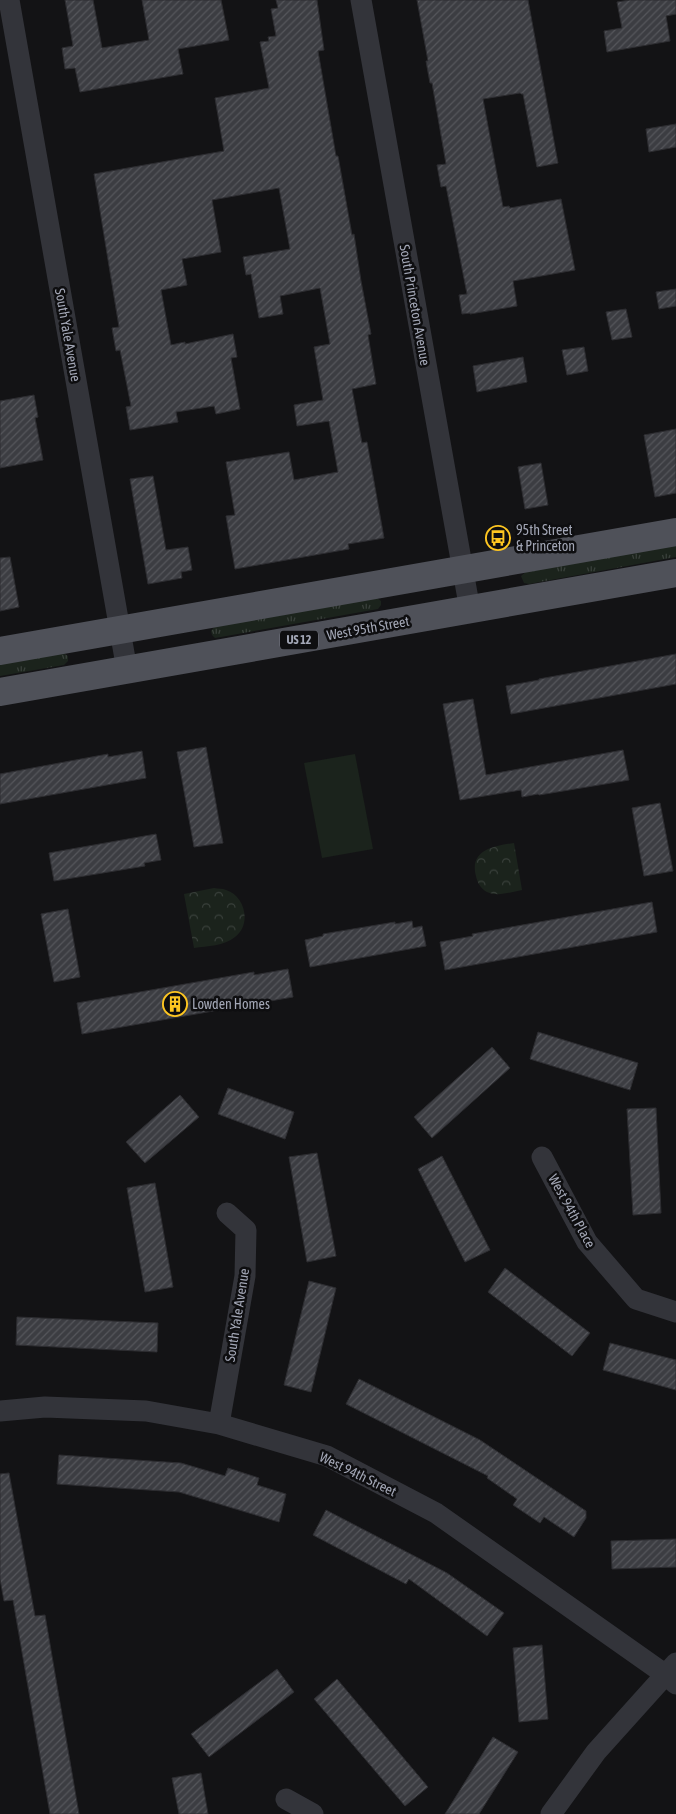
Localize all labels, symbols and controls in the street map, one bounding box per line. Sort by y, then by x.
street label: South Princeton Avenue [396,243,434,367]
street label: South Yale Avenue [52,287,84,383]
place label: 95th Street & Princeton [516,522,575,554]
bus stop icon: 95th Street & Princeton [485,525,511,551]
street label: West 95th Street [325,613,411,643]
road number: US 12 [280,630,318,650]
building icon: Lowden Homes [162,991,188,1017]
place label: Lowden Homes [192,996,270,1012]
street label: West 94th Place [545,1171,599,1251]
street label: South Yale Avenue [222,1267,252,1363]
street label: West 94th Street [317,1448,399,1500]

